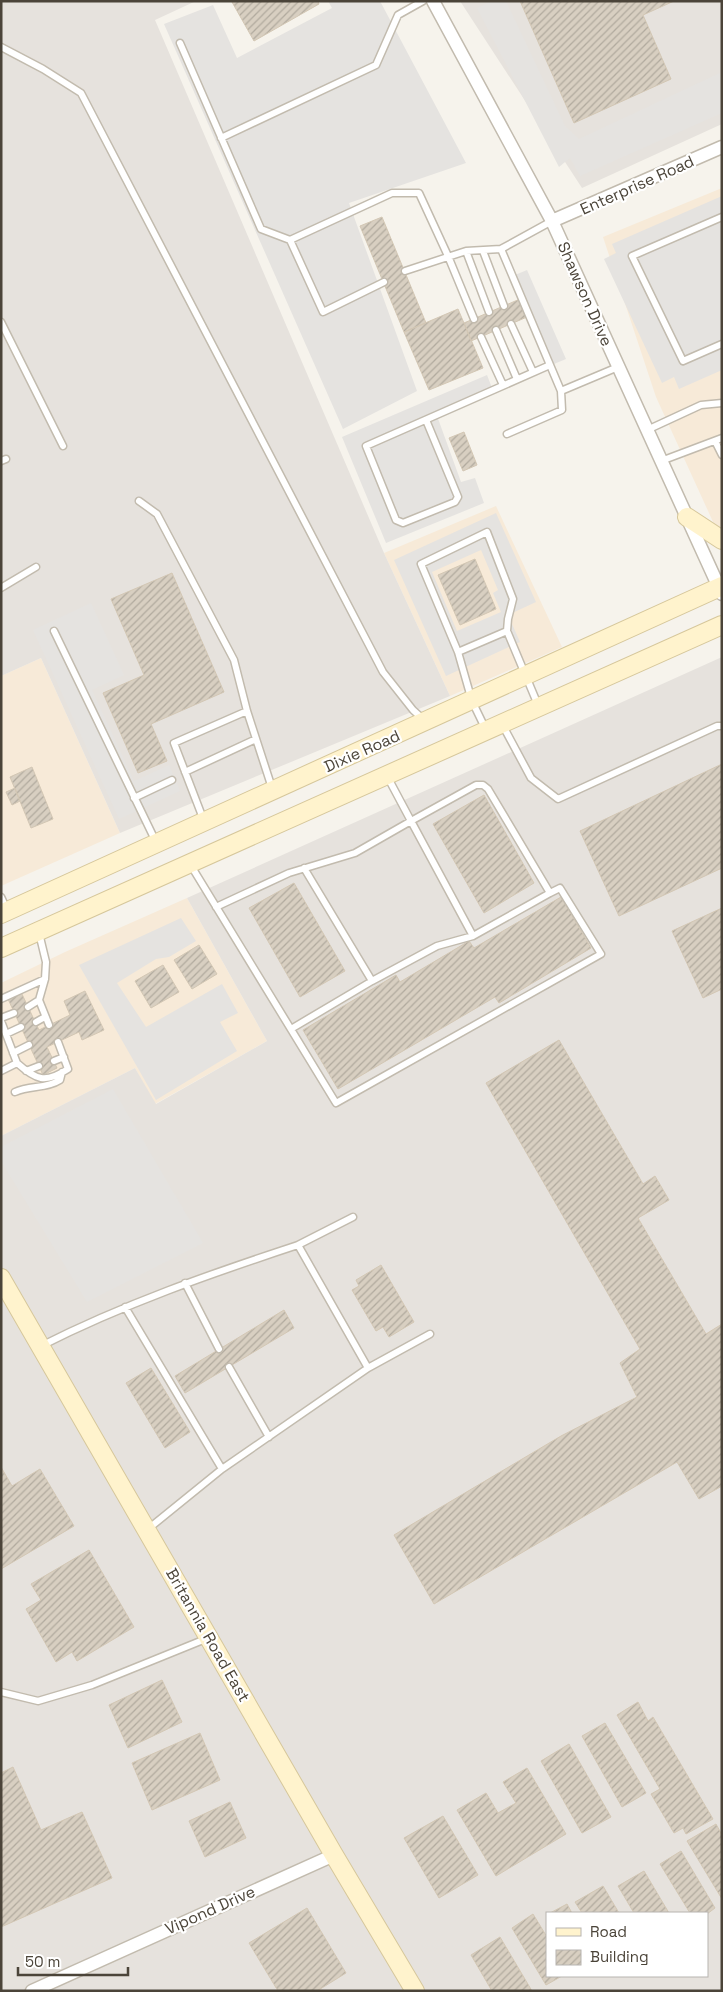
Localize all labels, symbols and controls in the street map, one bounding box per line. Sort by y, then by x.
street label: Enterprise Road [577,150,697,220]
street label: Shawson Drive [553,239,617,349]
street label: Dixie Road [321,725,403,777]
street label: Britannia Road East [161,1564,255,1706]
street label: Vipond Drive [162,1881,258,1939]
legend [546,1912,708,1977]
text: Road [590,1922,627,1941]
scale bar [18,1944,128,1976]
text: Building [590,1947,649,1966]
text: 50 m [25,1952,60,1971]

